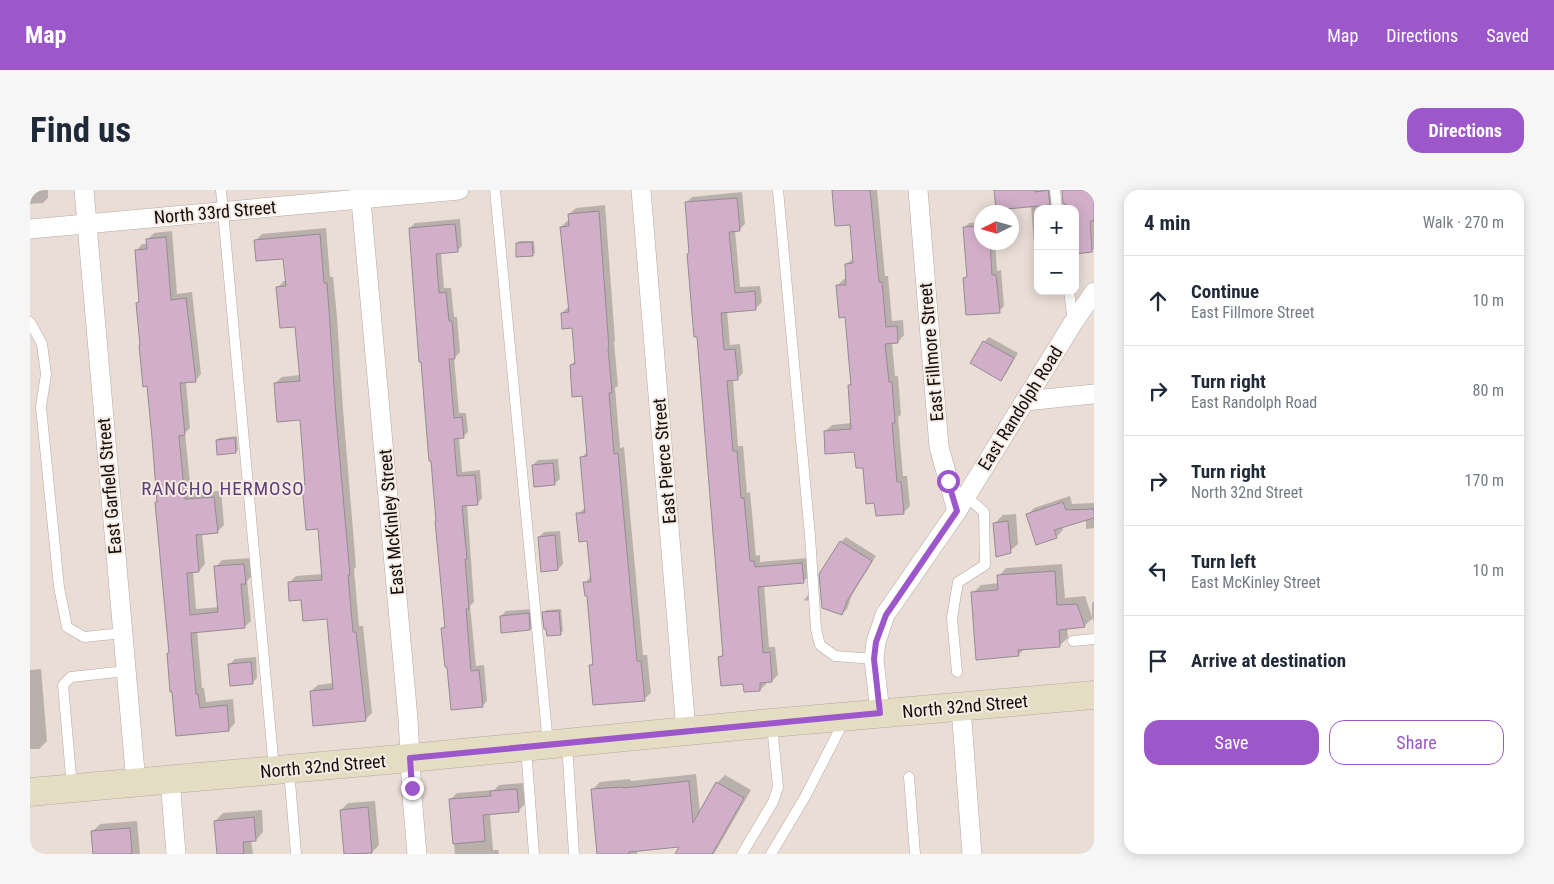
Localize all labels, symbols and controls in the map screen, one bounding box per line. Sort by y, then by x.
text: Map [25,21,66,49]
text: Map [1327,25,1358,46]
text: Directions [1386,25,1458,46]
text: Saved [1486,25,1529,46]
button: Directions [1407,108,1524,153]
text: Find us [30,110,131,151]
street label: North 33rd Street [153,196,277,228]
north arrow [974,205,1019,250]
map controls [1034,205,1079,295]
button: + [1034,205,1079,250]
text: 4 min [1144,211,1191,235]
text: Walk · 270 m [1423,213,1504,232]
button: − [1034,250,1079,295]
text: Continue [1191,280,1259,303]
street label: East Fillmore Street [914,282,948,422]
icon: ahead [1144,287,1172,315]
text: 10 m [1472,291,1504,310]
text: East Fillmore Street [1191,303,1315,322]
street label: East Randolph Road [973,342,1067,474]
text: Turn right [1191,370,1266,393]
icon: right [1144,377,1172,405]
text: 80 m [1472,381,1504,400]
text: East Randolph Road [1191,393,1317,412]
street label: East Pierce Street [648,397,680,525]
street label: East Garfield Street [93,417,125,555]
street label: East McKinley Street [374,448,408,596]
text: Turn right [1191,460,1266,483]
icon: right [1144,467,1172,495]
route start [937,470,960,493]
text: 170 m [1465,471,1504,490]
district label: RANCHO HERMOSO [141,477,305,500]
text: North 32nd Street [1191,483,1303,502]
text: Turn left [1191,550,1256,573]
icon: left [1144,557,1172,585]
text: 10 m [1472,561,1504,580]
text: East McKinley Street [1191,573,1321,592]
icon: arrive [1144,647,1172,675]
text: Arrive at destination [1191,649,1346,672]
street label: North 32nd Street [901,690,1029,722]
button: Save [1144,720,1319,765]
button: Share [1329,720,1504,765]
street label: North 32nd Street [259,750,387,782]
route end [401,777,424,800]

